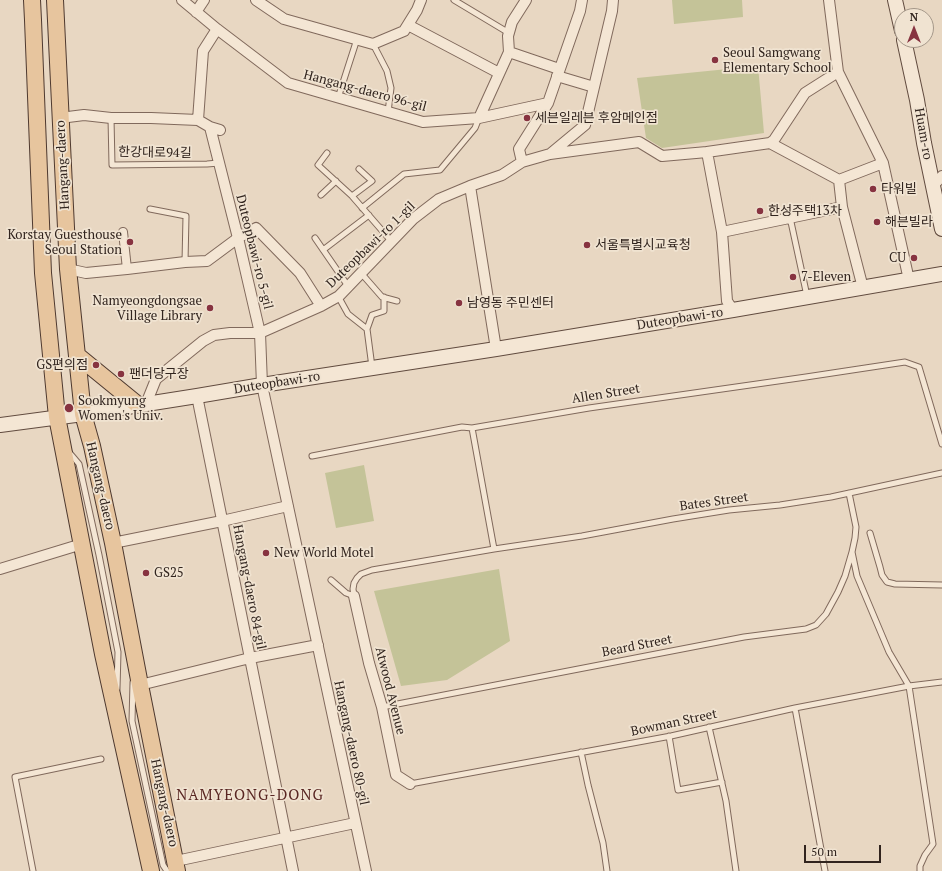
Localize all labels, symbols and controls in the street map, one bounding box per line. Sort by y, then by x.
north arrow [894,8,934,48]
text: N [910,10,918,24]
place label: Seoul Samgwang Elementary School [723,45,832,76]
marker: Seoul Samgwang Elementary School [710,55,720,65]
street label: Hangang-daero 96-gil [302,67,428,115]
street label: Huam-ro [911,107,935,161]
place label: 세븐일레븐 후암메인점 [535,110,658,126]
marker: 세븐일레븐 후암메인점 [522,113,532,123]
street label: Hangang-daero [53,120,73,210]
street label: 한강대로94길 [118,145,192,161]
place label: 타워빌 [881,181,917,197]
marker: 타워빌 [868,184,878,194]
street label: Duteopbawi-ro 5-gil [232,193,276,311]
street label: Duteopbawi-ro 1-gil [323,199,419,291]
place label: 한성주택13차 [768,203,842,219]
marker: 한성주택13차 [755,206,765,216]
place label: 해븐빌라 [885,214,933,230]
marker: 해븐빌라 [872,217,882,227]
place label: Korstay Guesthouse Seoul Station [7,227,122,258]
marker: Korstay Guesthouse Seoul Station [125,237,135,247]
place label: 서울특별시교육청 [595,237,691,253]
marker: 서울특별시교육청 [582,240,592,250]
place label: CU [889,250,906,266]
marker: CU [909,253,919,263]
place label: 7-Eleven [801,269,851,285]
marker: 7-Eleven [788,272,798,282]
place label: Namyeongdongsae Village Library [92,293,202,324]
place label: 남영동 주민센터 [467,295,554,311]
marker: 남영동 주민센터 [454,298,464,308]
marker: Namyeongdongsae Village Library [205,303,215,313]
street label: Duteopbawi-ro [636,304,724,334]
place label: GS편의점 [36,357,88,373]
marker: GS편의점 [91,360,101,370]
place label: 팬더당구장 [129,366,189,382]
street label: Duteopbawi-ro [233,368,321,398]
marker: 팬더당구장 [116,369,126,379]
street label: Allen Street [571,381,641,407]
place label: Sookmyung Women's Univ. [78,393,163,424]
marker: Sookmyung Women's Univ. [63,402,75,414]
street label: Hangang-daero [82,441,118,531]
street label: Bates Street [679,489,749,515]
street label: Hangang-daero 84-gil [229,523,269,651]
place label: New World Motel [274,545,374,561]
marker: New World Motel [261,548,271,558]
place label: GS25 [154,565,184,581]
marker: GS25 [141,568,151,578]
street label: Beard Street [601,632,673,660]
street label: Atwood Avenue [372,646,408,736]
street label: Hangang-daero 80-gil [330,679,372,807]
street label: Bowman Street [629,706,719,740]
street label: Hangang-daero [147,757,181,849]
district label: NAMYEONG-DONG [176,787,324,805]
scale bar [806,837,883,863]
text: 50 m [811,844,837,859]

